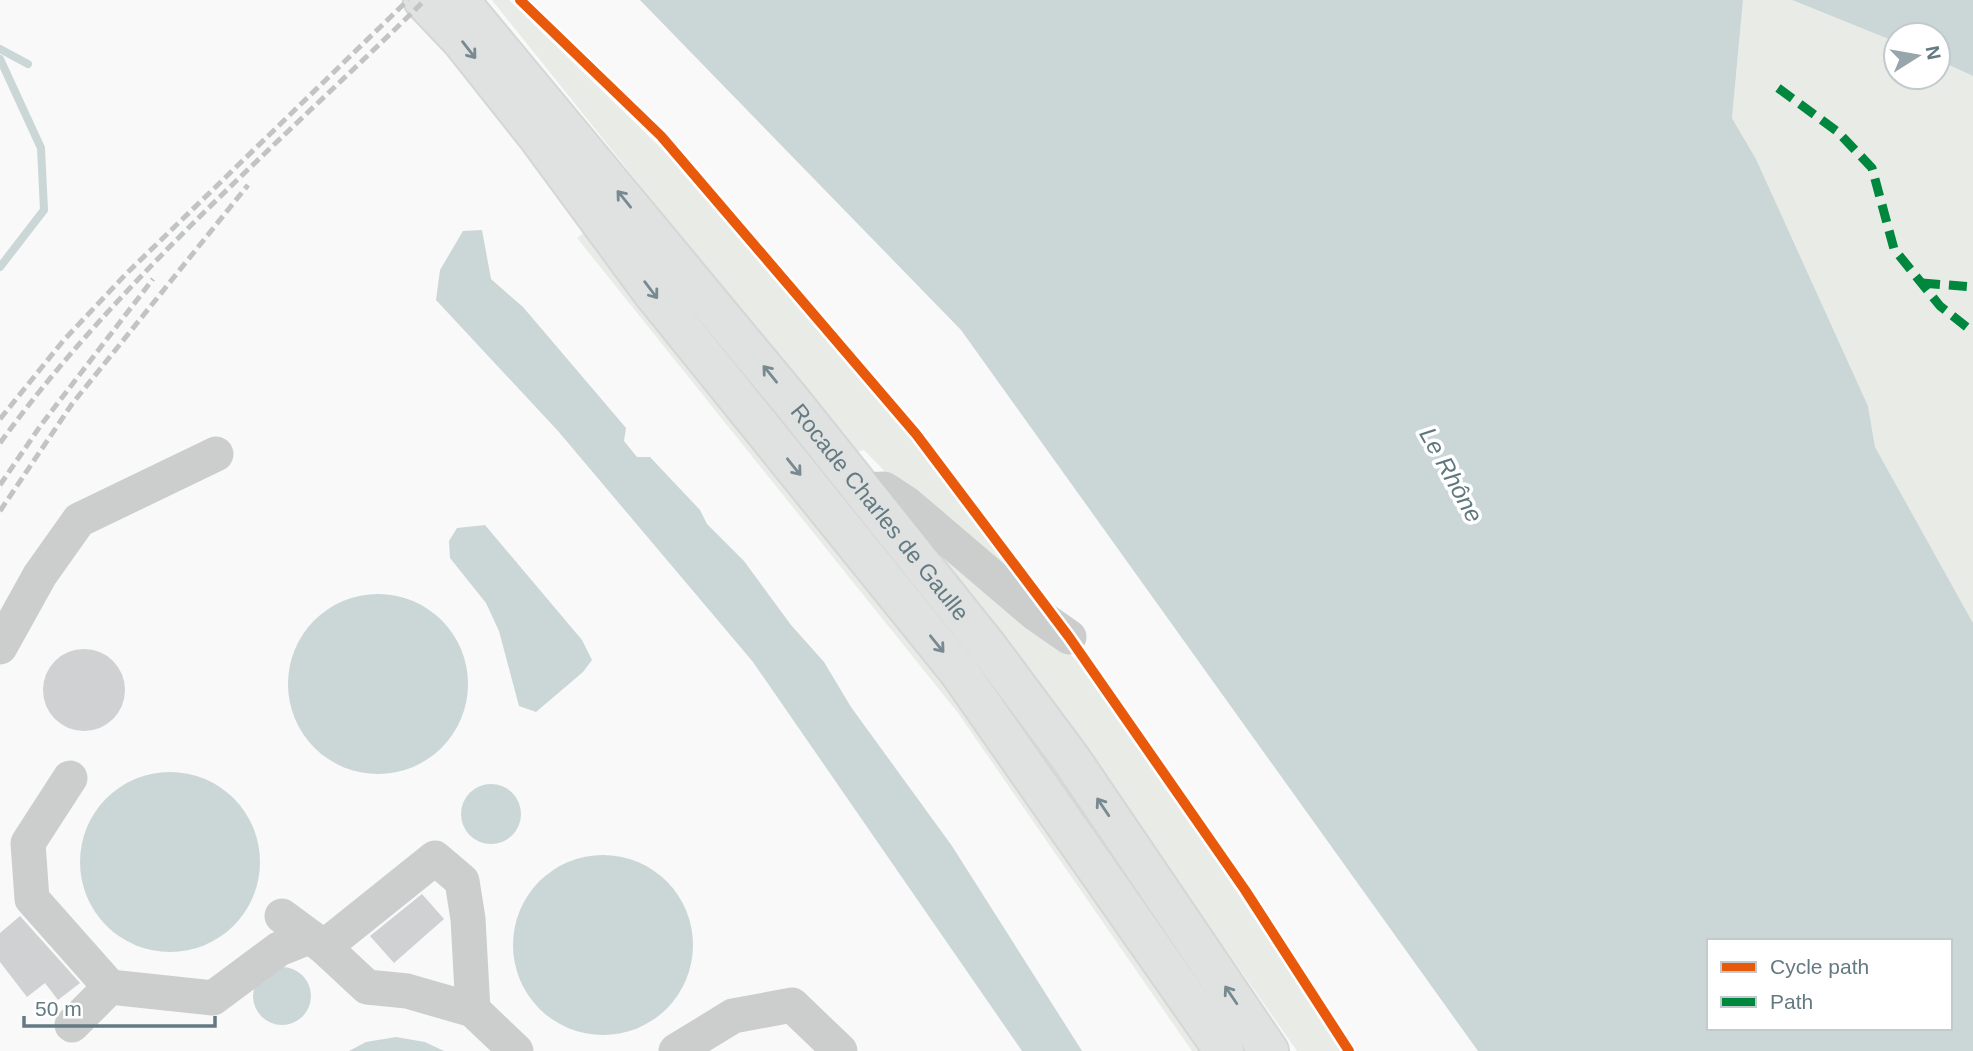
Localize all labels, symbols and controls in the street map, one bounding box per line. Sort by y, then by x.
north arrow [1882,21,1952,91]
one-way arrow [462,41,477,59]
text: N [1922,44,1945,62]
one-way arrow [617,191,632,209]
one-way arrow [644,280,658,299]
one-way arrow [762,366,777,384]
street label: Rocade Charles de Gaulle [786,399,974,626]
water label: Le Rhône [1414,423,1488,527]
one-way arrow [786,458,802,476]
one-way arrow [929,635,945,653]
one-way arrow [1096,797,1110,817]
legend [1707,939,1952,1030]
text: Cycle path [1770,955,1869,978]
scale bar [24,984,215,1028]
one-way arrow [1224,985,1238,1005]
text: Path [1770,990,1813,1013]
text: 50 m [35,997,82,1020]

